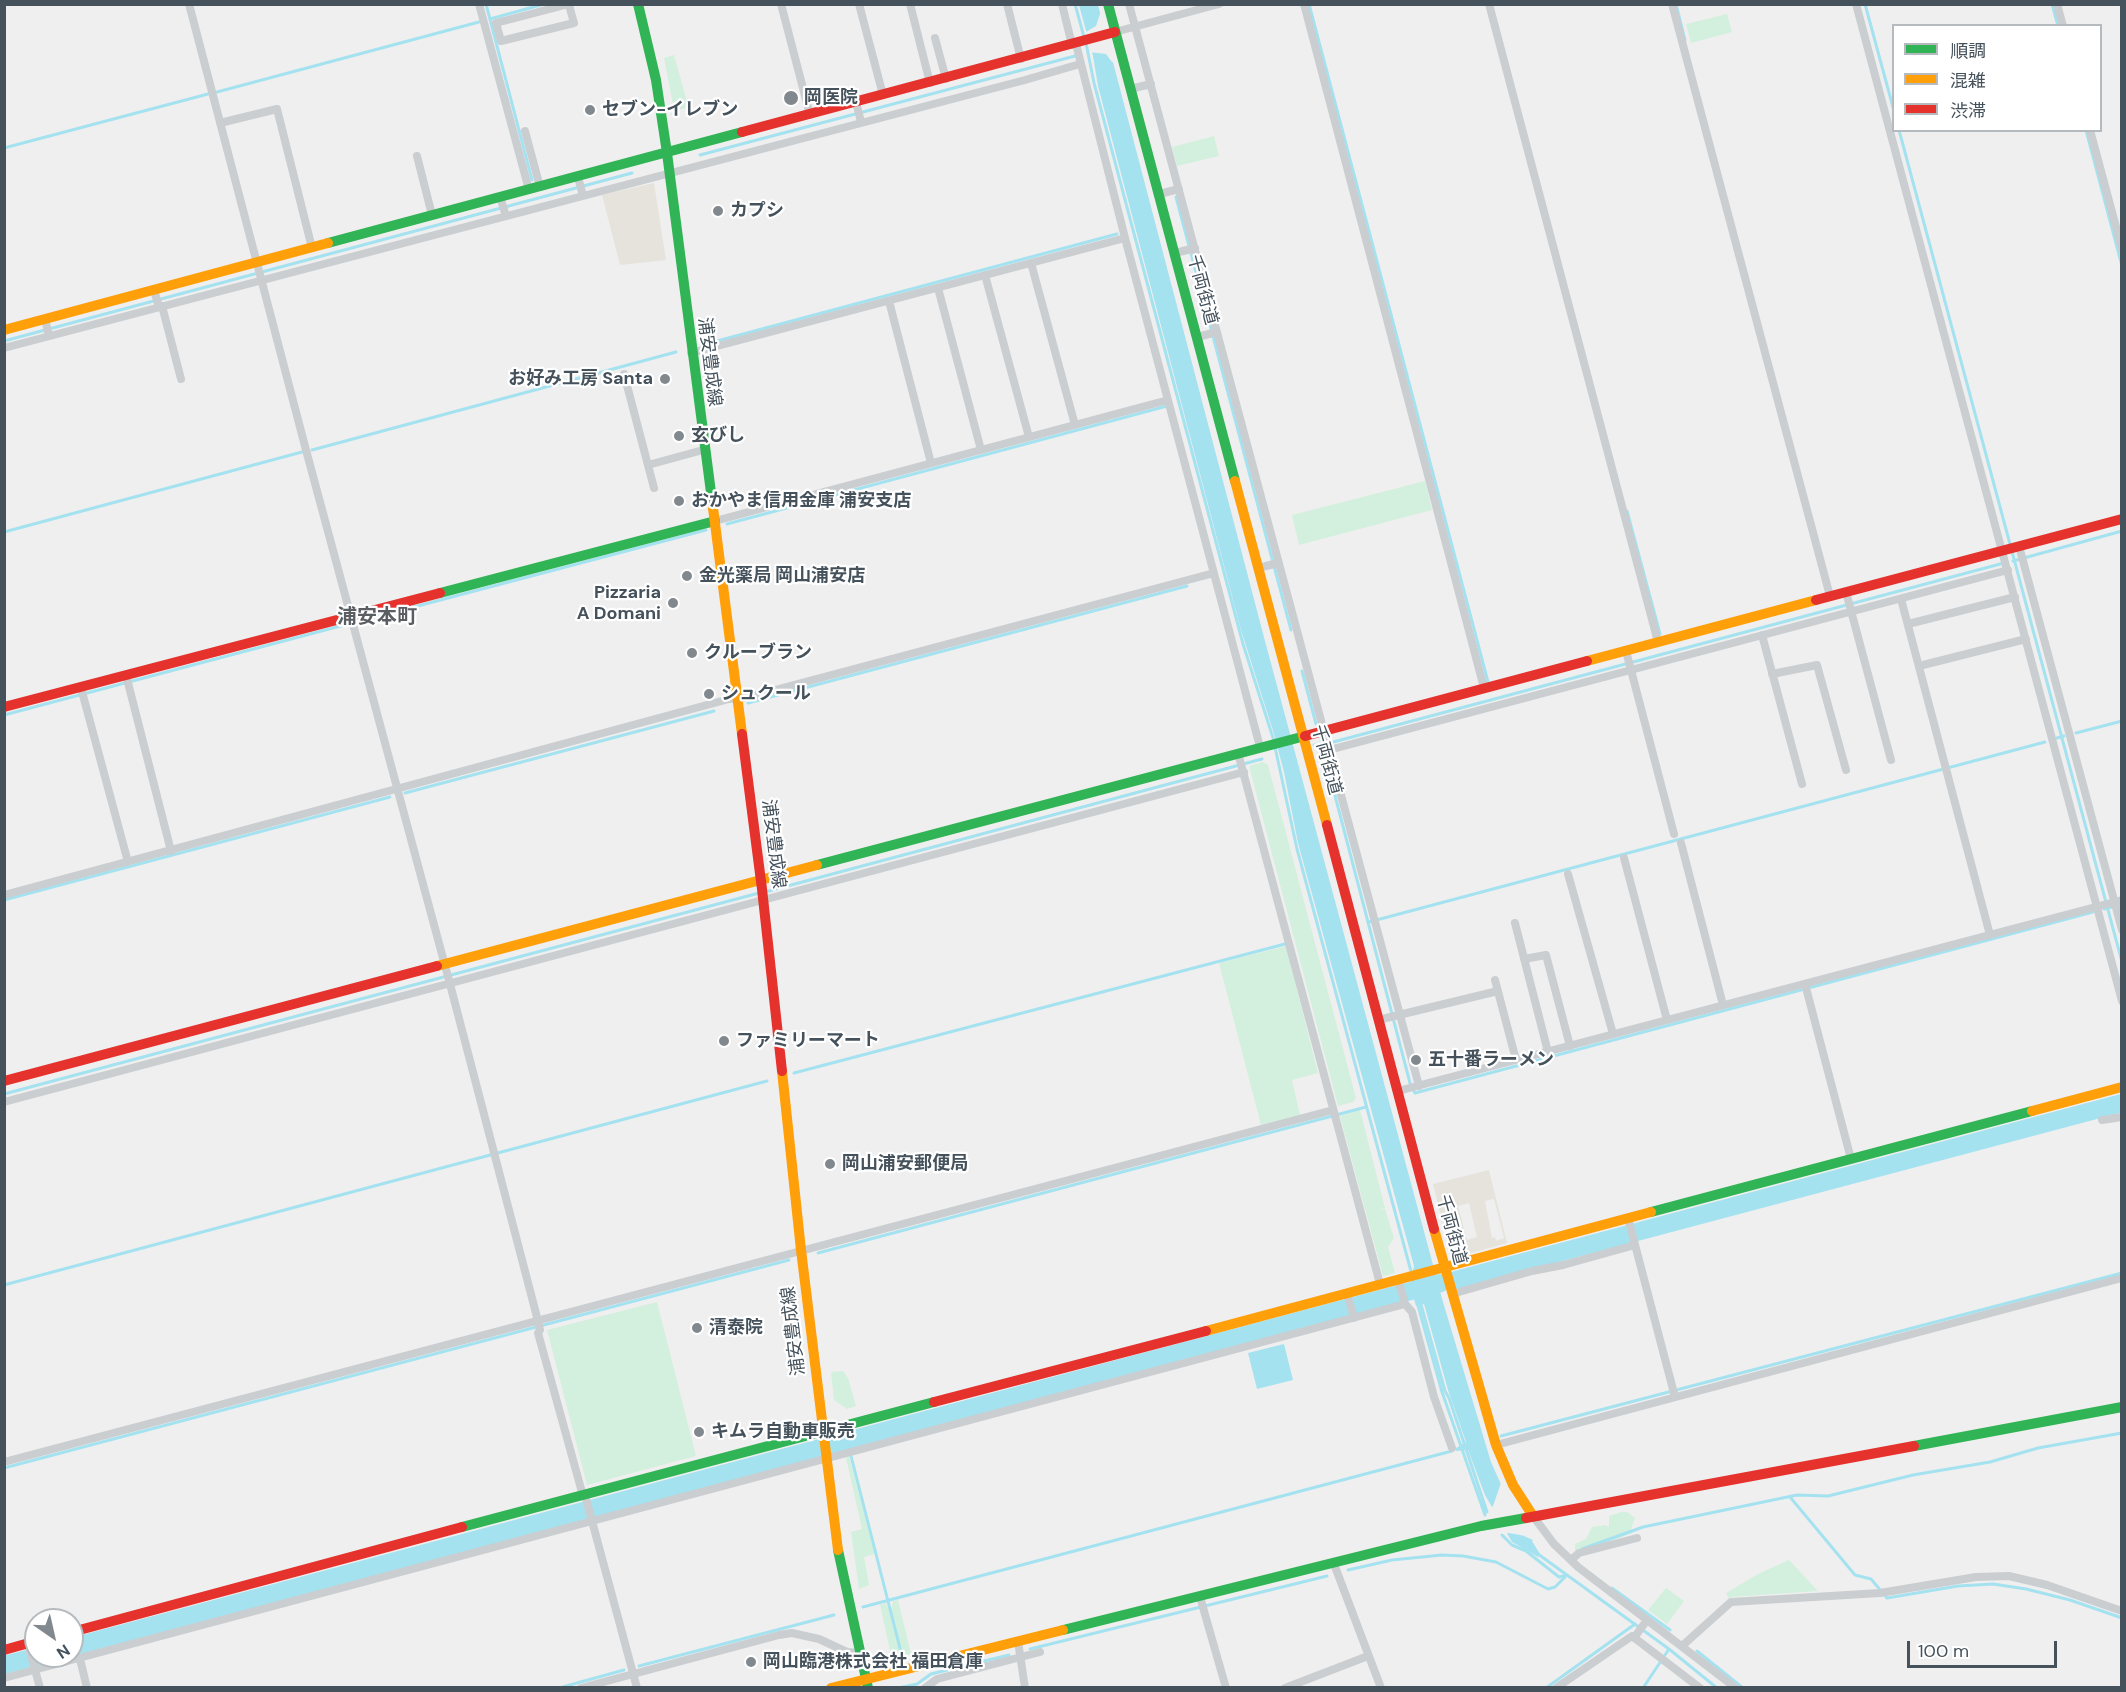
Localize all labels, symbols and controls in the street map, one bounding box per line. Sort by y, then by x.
legend [1892,24,2102,132]
text: 順調 [1950,39,1986,63]
text: 混雑 [1950,69,1986,93]
place label: 岡医院 [804,87,858,109]
marker: 岡医院 [782,89,800,107]
place label: セブン-イレブン [602,99,738,121]
text: 渋滞 [1950,99,1986,123]
marker: セブン-イレブン [583,103,597,117]
place label: カプシ [730,200,784,222]
marker: カプシ [711,204,725,218]
street label: 千両街道 [1182,252,1222,328]
street label: 浦安豊成線 [693,316,725,408]
place label: お好み工房 Santa [508,368,653,390]
marker: お好み工房 Santa [658,372,672,386]
place label: 玄びし [691,425,745,447]
marker: 玄びし [672,429,686,443]
place label: おかやま信用金庫 浦安支店 [691,490,911,512]
marker: おかやま信用金庫 浦安支店 [672,494,686,508]
place label: 金光薬局 岡山浦安店 [699,565,865,587]
marker: 金光薬局 岡山浦安店 [680,569,694,583]
place label: Pizzaria A Domani [577,582,661,624]
marker: Pizzaria A Domani [666,596,680,610]
district label: 浦安本町 [337,606,417,630]
place label: クルーブラン [704,642,812,664]
marker: クルーブラン [685,646,699,660]
place label: シュクール [721,683,811,705]
marker: シュクール [702,687,716,701]
street label: 千両街道 [1306,722,1346,798]
street label: 浦安豊成線 [757,798,789,890]
place label: ファミリーマート [736,1030,880,1052]
marker: ファミリーマート [717,1034,731,1048]
place label: 五十番ラーメン [1428,1049,1554,1071]
marker: 五十番ラーメン [1409,1053,1423,1067]
place label: 岡山浦安郵便局 [842,1153,968,1175]
marker: 岡山浦安郵便局 [823,1157,837,1171]
street label: 千両街道 [1431,1192,1471,1268]
street label: 浦安豊成線 [778,1285,810,1377]
place label: 清泰院 [709,1317,763,1339]
marker: 清泰院 [690,1321,704,1335]
place label: キムラ自動車販売 [711,1421,855,1443]
marker: キムラ自動車販売 [692,1425,706,1439]
north arrow [24,1608,84,1668]
scale bar [1910,1629,2060,1667]
text: 100 m [1918,1639,1969,1663]
text: N [53,1640,74,1664]
place label: 岡山臨港株式会社 福田倉庫 [763,1651,983,1673]
marker: 岡山臨港株式会社 福田倉庫 [744,1655,758,1669]

